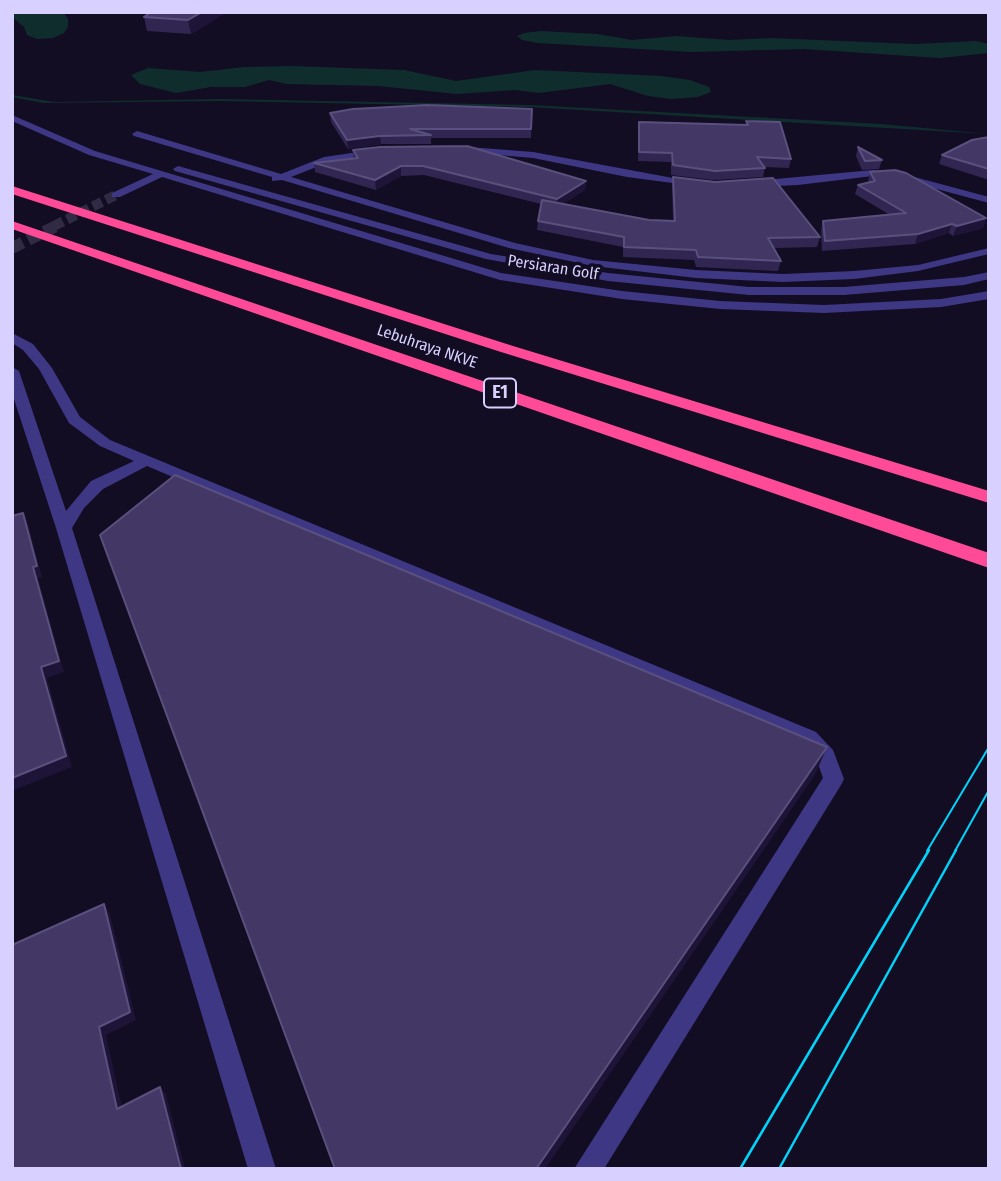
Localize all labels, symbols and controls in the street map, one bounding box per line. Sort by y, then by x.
street label: Persiaran Golf [506,251,600,285]
street label: Lebuhraya NKVE [374,321,480,373]
road number: E1 [484,379,516,408]

